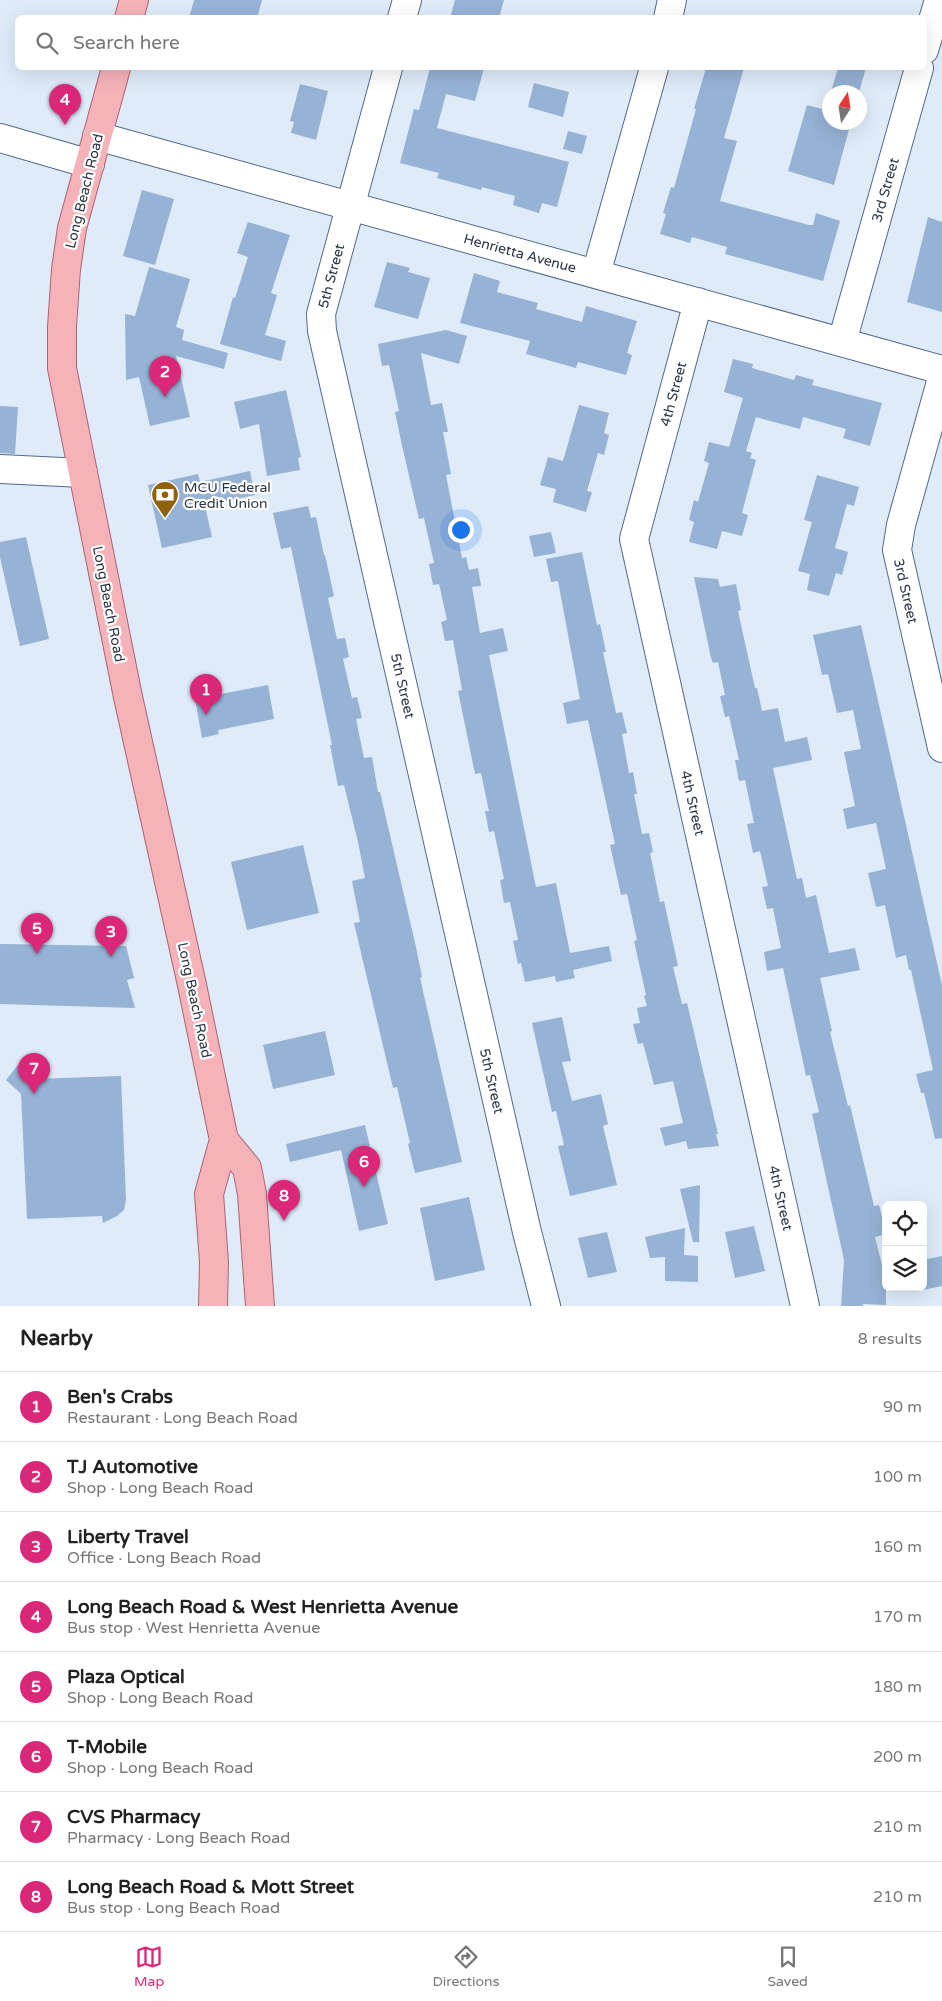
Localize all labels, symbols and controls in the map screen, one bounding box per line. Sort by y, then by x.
search box [15,15,927,70]
icon: search [33,29,61,57]
text: Search here [73,32,180,54]
pin: 4 [49,84,81,125]
north arrow [822,85,867,130]
street label: Long Beach Road [62,132,107,250]
street label: 3rd Street [868,155,903,224]
street label: Henrietta Avenue [462,230,578,277]
street label: 5th Street [315,241,348,310]
pin: 2 [149,356,181,397]
street label: 4th Street [657,359,690,428]
place label: MCU Federal Credit Union [184,479,271,512]
bank icon: MCU Federal Credit Union [150,480,180,519]
your location [448,517,474,543]
street label: Long Beach Road [89,545,128,664]
street label: 3rd Street [890,557,921,626]
street label: 5th Street [387,652,418,721]
pin: 1 [190,674,222,715]
street label: 4th Street [677,769,708,838]
pin: 5 [21,913,53,954]
pin: 3 [95,916,127,957]
street label: Long Beach Road [174,941,215,1059]
street label: 5th Street [476,1047,507,1116]
pin: 7 [18,1053,50,1094]
pin: 6 [348,1146,380,1187]
street label: 4th Street [765,1164,796,1233]
pin: 8 [268,1180,300,1221]
map controls [882,1201,927,1291]
button: locate [882,1201,927,1246]
button: layers [882,1246,927,1291]
text: Nearby [20,1326,93,1351]
text: 8 results [858,1329,922,1349]
text: Ben's Crabs [67,1386,173,1408]
text: 1 [31,1397,41,1417]
text: 90 m [883,1397,922,1417]
text: Restaurant · Long Beach Road [67,1408,298,1428]
text: TJ Automotive [67,1456,198,1478]
text: 2 [31,1467,41,1487]
text: 100 m [873,1467,922,1487]
text: Shop · Long Beach Road [67,1478,253,1498]
text: Liberty Travel [67,1526,189,1548]
text: 3 [31,1537,41,1557]
text: 160 m [873,1537,922,1557]
text: Office · Long Beach Road [67,1548,261,1568]
text: Long Beach Road & West Henrietta Avenue [67,1596,458,1618]
text: 4 [31,1607,41,1627]
text: 170 m [873,1607,922,1627]
text: Bus stop · West Henrietta Avenue [67,1618,320,1638]
text: Plaza Optical [67,1666,185,1688]
text: 5 [31,1677,41,1697]
text: 180 m [873,1677,922,1697]
text: Shop · Long Beach Road [67,1688,253,1708]
text: T-Mobile [67,1736,147,1758]
text: 6 [31,1747,41,1767]
text: 200 m [873,1747,922,1767]
text: Shop · Long Beach Road [67,1758,253,1778]
text: CVS Pharmacy [67,1806,201,1828]
text: 7 [31,1817,41,1837]
text: 210 m [873,1817,922,1837]
text: Pharmacy · Long Beach Road [67,1828,290,1848]
text: Long Beach Road & Mott Street [67,1876,354,1898]
text: 8 [31,1887,41,1907]
text: 210 m [873,1887,922,1907]
text: Bus stop · Long Beach Road [67,1898,280,1918]
tab: Map [134,1943,164,1990]
tab: Directions [432,1943,499,1990]
tab: Saved [767,1943,808,1990]

